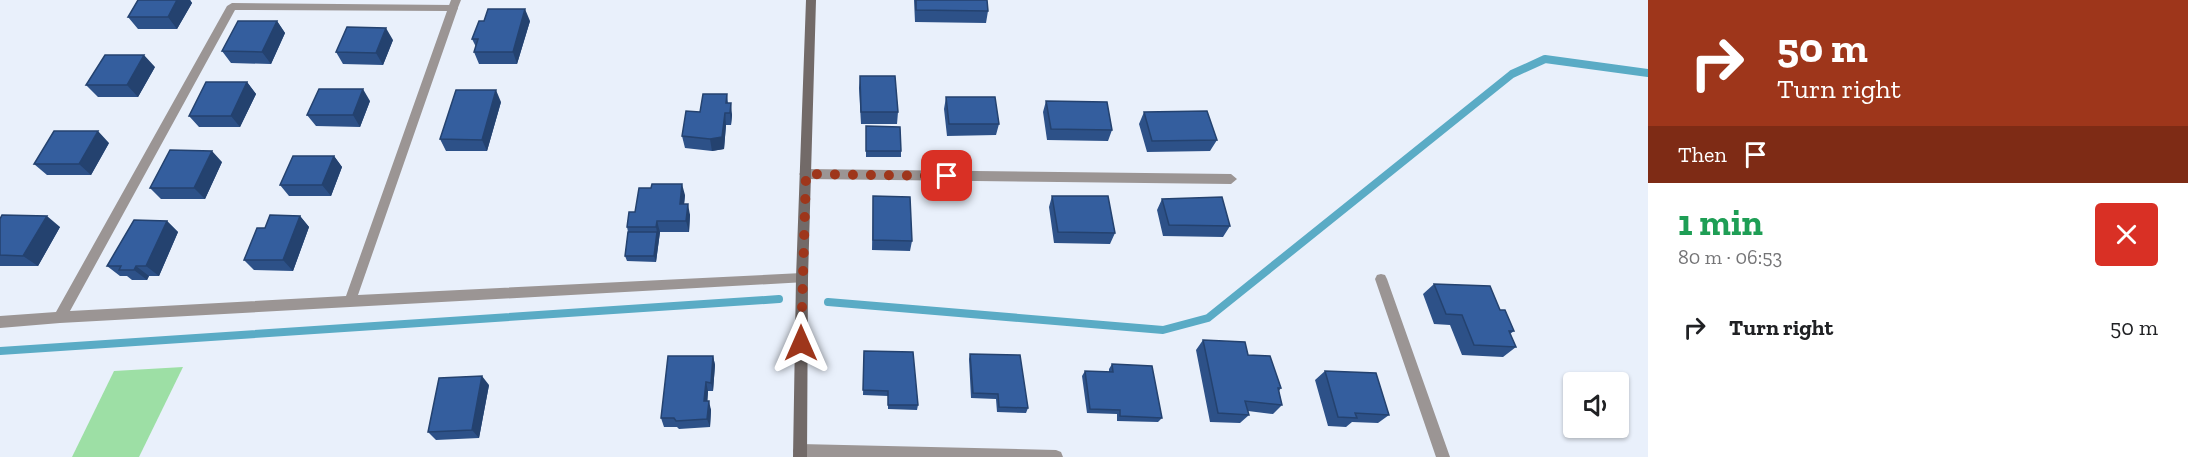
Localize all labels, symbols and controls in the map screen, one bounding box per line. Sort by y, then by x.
text: 50 m [1777,22,1868,73]
icon: right [1678,24,1756,102]
text: Turn right [1777,73,1901,105]
icon: arrive [1739,138,1772,171]
text: Then [1678,141,1727,168]
pin [921,150,972,201]
icon: arrive [930,159,963,192]
text: 1 min [1678,201,1763,244]
button: close [2095,203,2158,266]
text: 80 m · 06:53 [1678,245,1782,269]
position arrow [769,311,833,375]
icon: right [1678,311,1711,344]
text: Turn right [1729,314,1833,341]
text: 50 m [2110,314,2158,341]
map controls [1563,372,1629,438]
button: sound [1563,372,1629,438]

